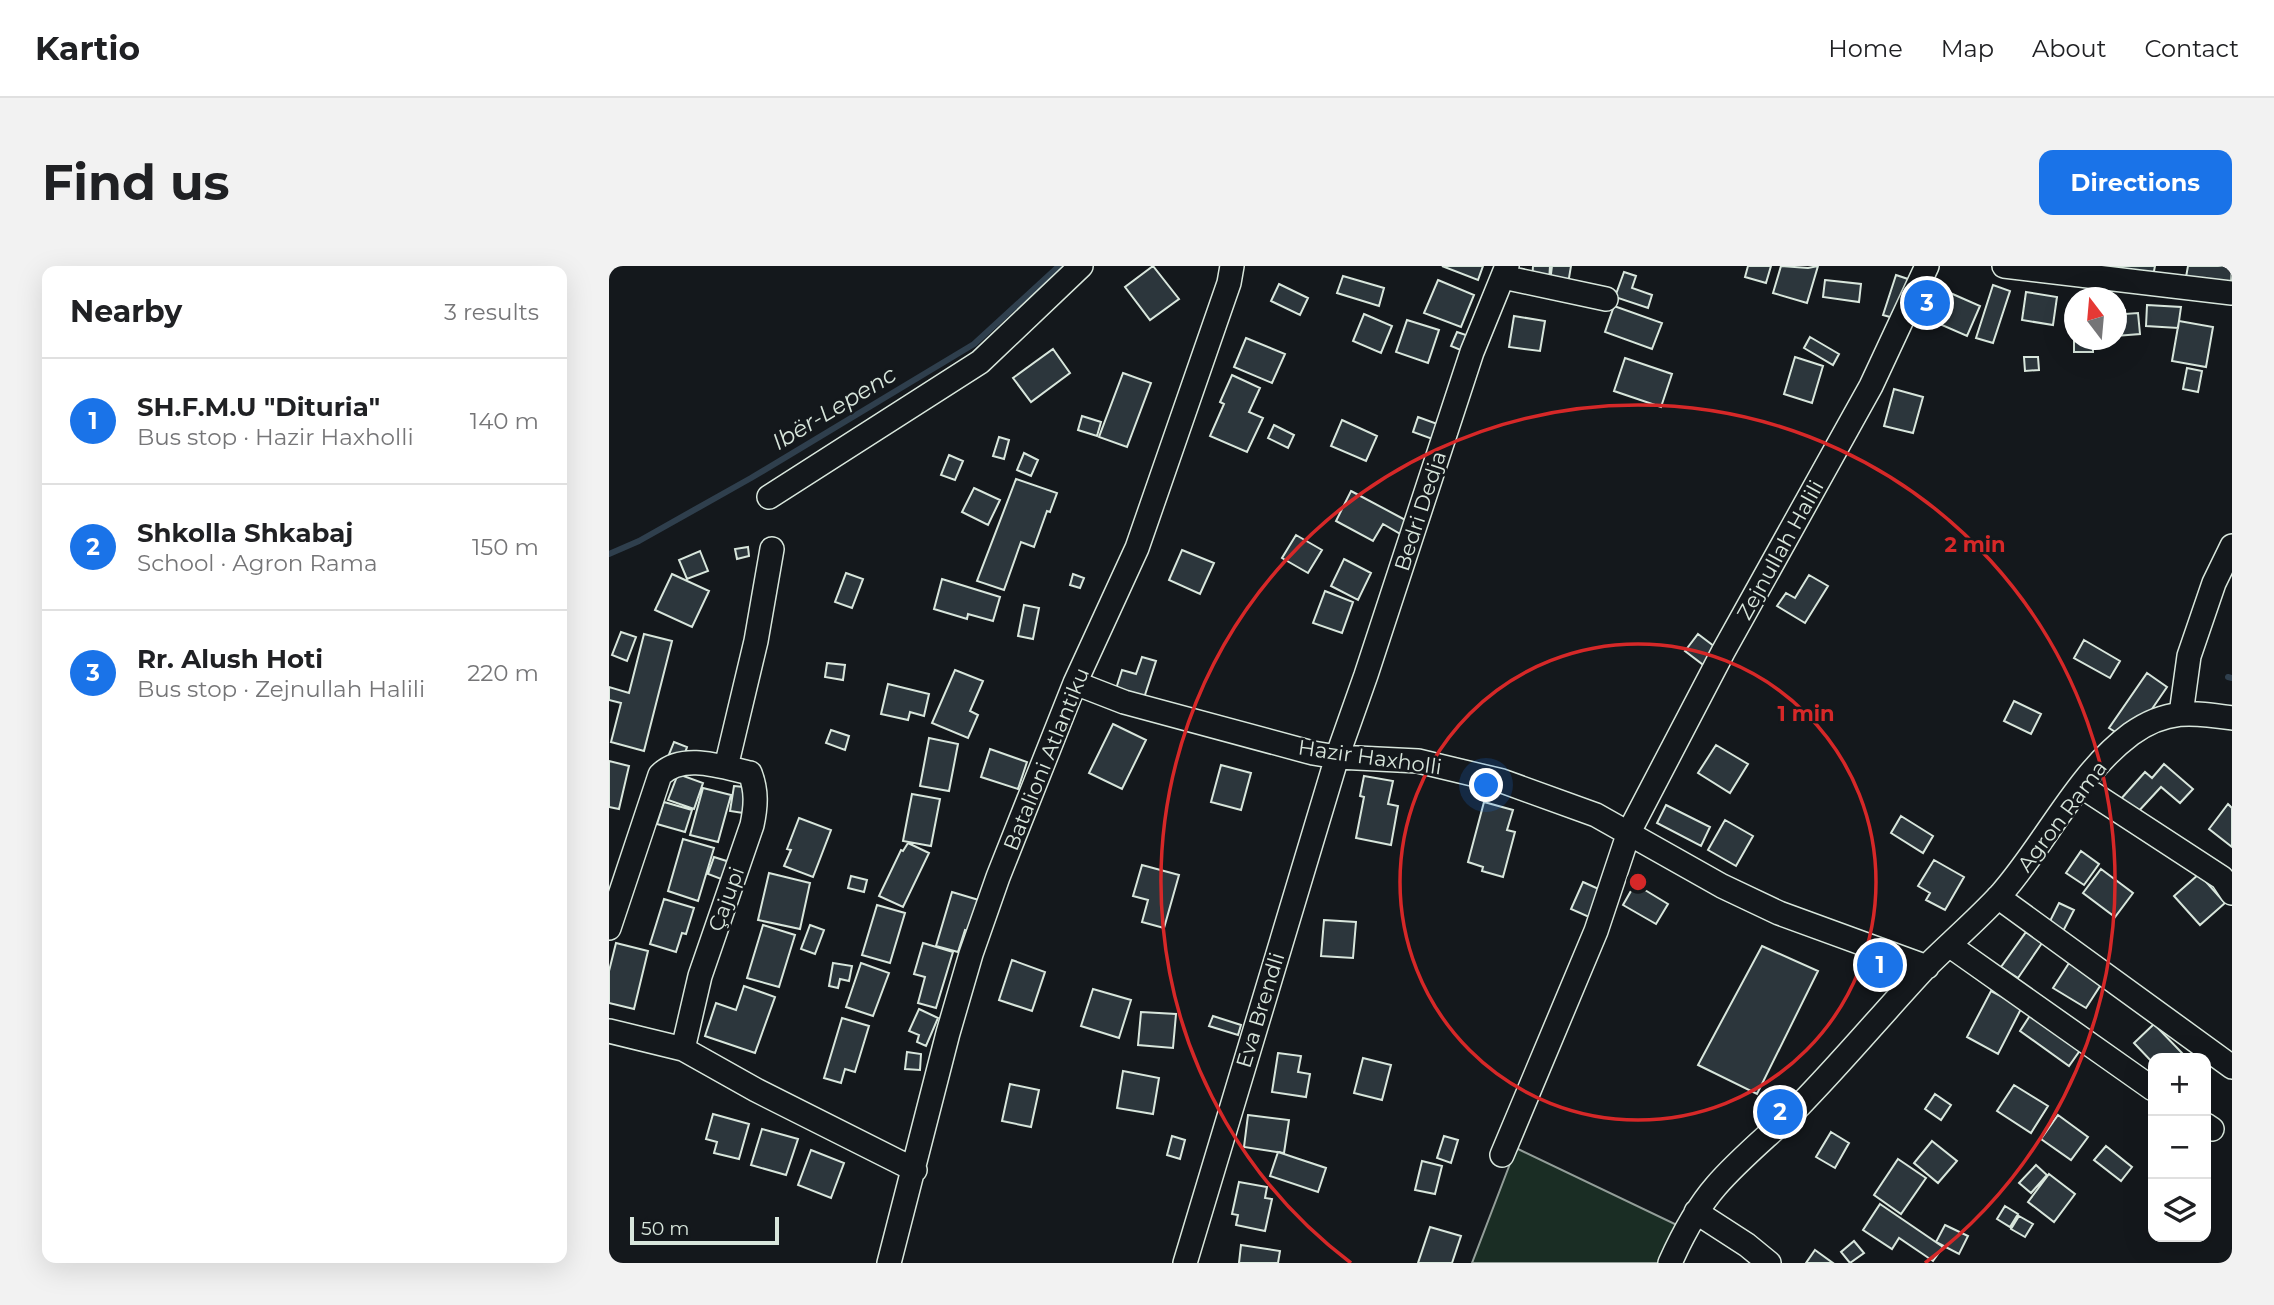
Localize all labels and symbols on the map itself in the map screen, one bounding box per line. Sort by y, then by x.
pin: 3 [1904,277,1950,329]
north arrow [2064,287,2127,350]
water label: Ibër-Lepenc [767,360,901,456]
street label: Bedri Dedja [1389,448,1451,574]
street label: Zejnullah Halili [1731,476,1829,624]
text: 2 min [1944,532,2006,557]
street label: Batalioni Atlantiku [998,664,1094,854]
text: 1 min [1777,701,1835,726]
street label: Hazir Haxholli [1297,735,1443,779]
street label: Agron Rama [2012,756,2112,876]
your location [1469,768,1503,802]
street label: Çajupi [703,863,749,935]
centre of rings [1626,870,1650,894]
pin: 1 [1857,939,1903,991]
street label: Eva Brendli [1231,949,1289,1071]
pin: 2 [1757,1086,1803,1138]
scale bar [630,1214,779,1246]

